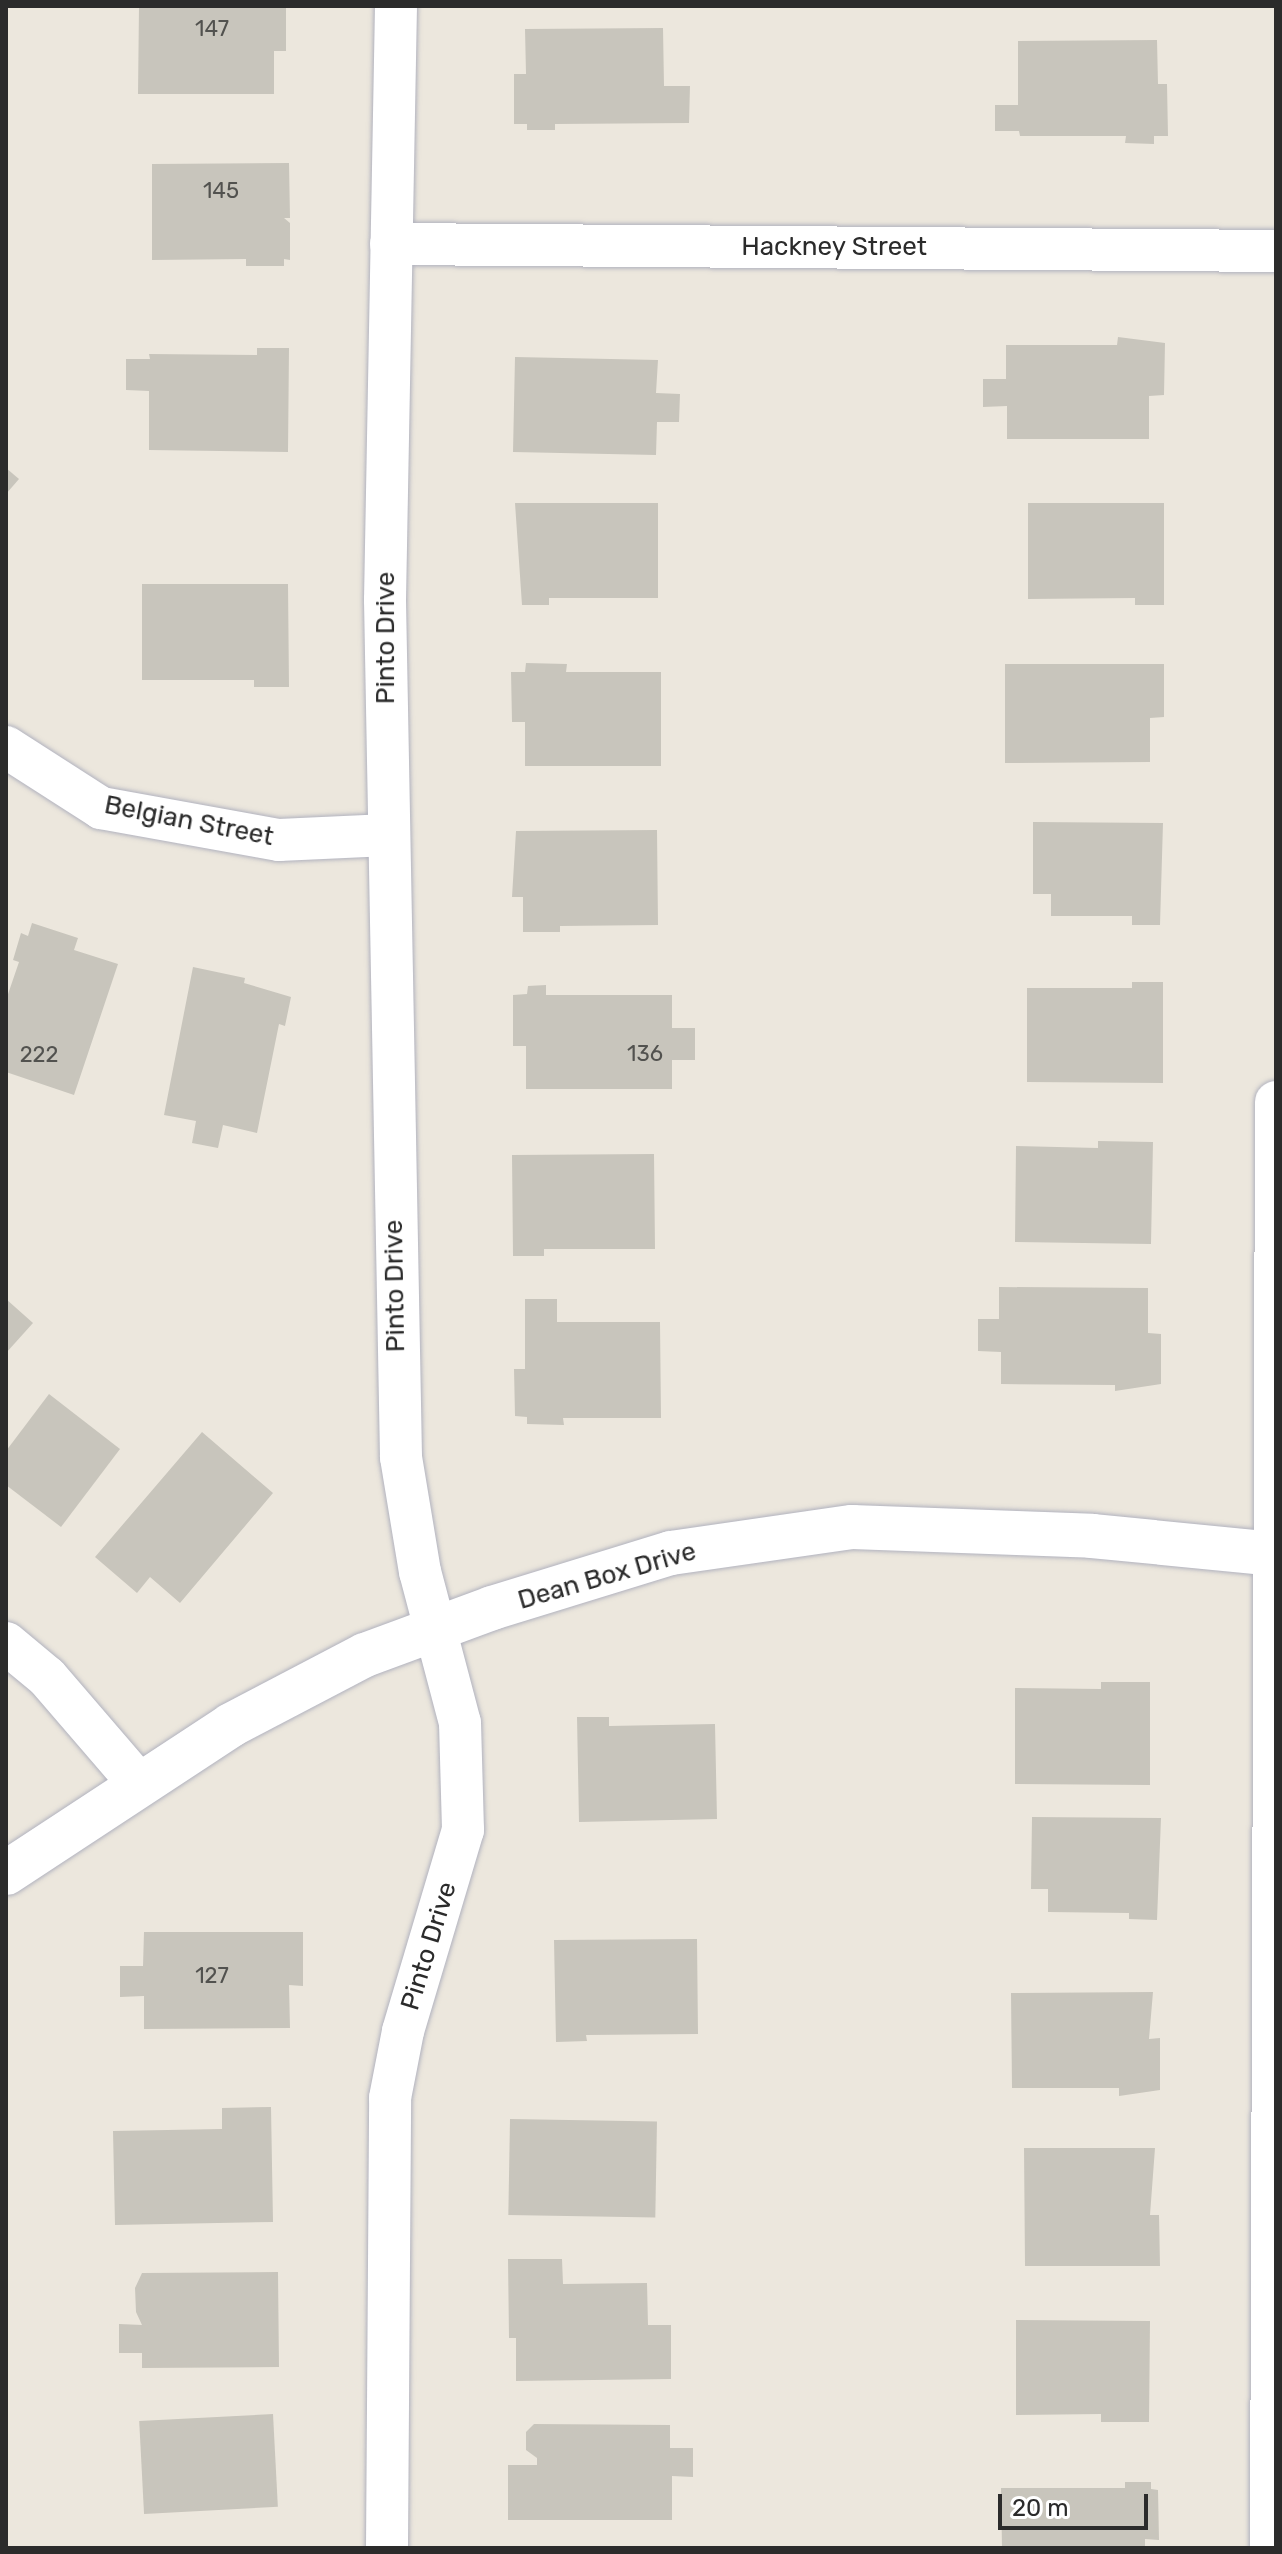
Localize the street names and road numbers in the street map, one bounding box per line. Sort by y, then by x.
street label: Hackney Street [741,231,927,263]
street label: Pinto Drive [370,572,402,704]
street label: Belgian Street [102,789,276,853]
street label: Pinto Drive [378,1219,412,1353]
street label: Dean Box Drive [514,1536,700,1616]
street label: Pinto Drive [395,1878,463,2014]

